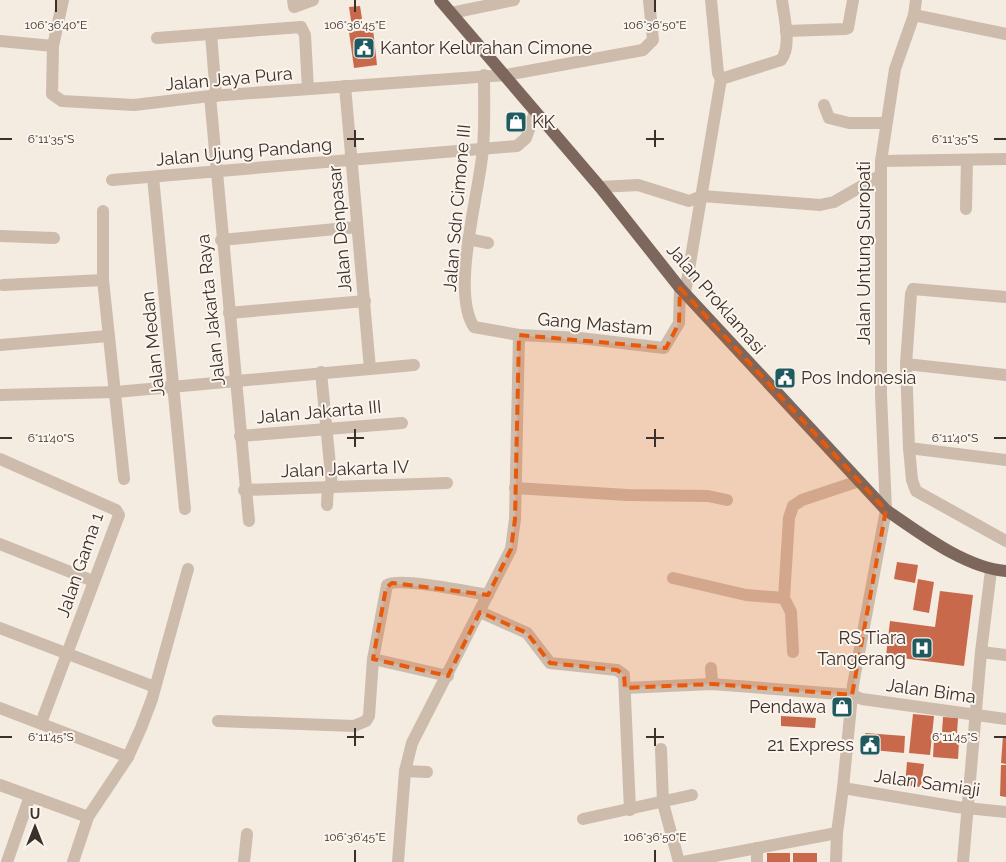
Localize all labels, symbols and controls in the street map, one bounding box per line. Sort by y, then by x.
text: 106°36'40"E [25,18,87,32]
text: 106°36'45"E [324,18,386,32]
text: 106°36'50"E [623,18,687,32]
public building icon: Kantor Kelurahan Cimone [352,36,376,60]
place label: Kantor Kelurahan Cimone [380,37,593,58]
street label: Jalan Jaya Pura [165,62,293,95]
shop icon: KK [504,110,528,134]
place label: KK [532,111,556,132]
street label: Jalan Sdn Cimone III [439,123,474,292]
text: 6°11'35"S [28,132,74,146]
text: 6°11'35"S [932,132,978,146]
street label: Jalan Ujung Pandang [155,133,333,170]
street label: Jalan Untung Suropati [853,161,874,345]
street label: Jalan Denpasar [323,164,356,294]
street label: Jalan Jakarta Raya [192,233,229,387]
street label: Jalan Proklamasi [663,239,770,358]
street label: Jalan Medan [137,290,168,398]
street label: Gang Mastam [537,308,653,339]
public building icon: Pos Indonesia [773,366,797,390]
place label: Pos Indonesia [801,367,916,388]
street label: Jalan Jakarta III [256,396,382,427]
text: 6°11'40"S [28,431,74,445]
text: 6°11'40"S [932,431,978,445]
street label: Jalan Jakarta IV [280,456,410,481]
street label: Jalan Gama 1 [52,509,107,620]
place label: RS Tiara Tangerang [817,627,906,669]
hospital icon: RS Tiara Tangerang [910,636,934,660]
street label: Jalan Bima [885,674,977,707]
shop icon: Pendawa [830,695,854,719]
place label: Pendawa [749,696,826,717]
text: 6°11'45"S [28,730,74,744]
text: 6°11'45"S [932,730,978,744]
public building icon: 21 Express [858,733,882,757]
place label: 21 Express [767,734,854,755]
street label: Jalan Samiaji [873,765,982,800]
north arrow [10,802,60,852]
text: U [30,806,40,822]
text: 106°36'45"E [324,830,386,844]
text: 106°36'50"E [623,830,687,844]

